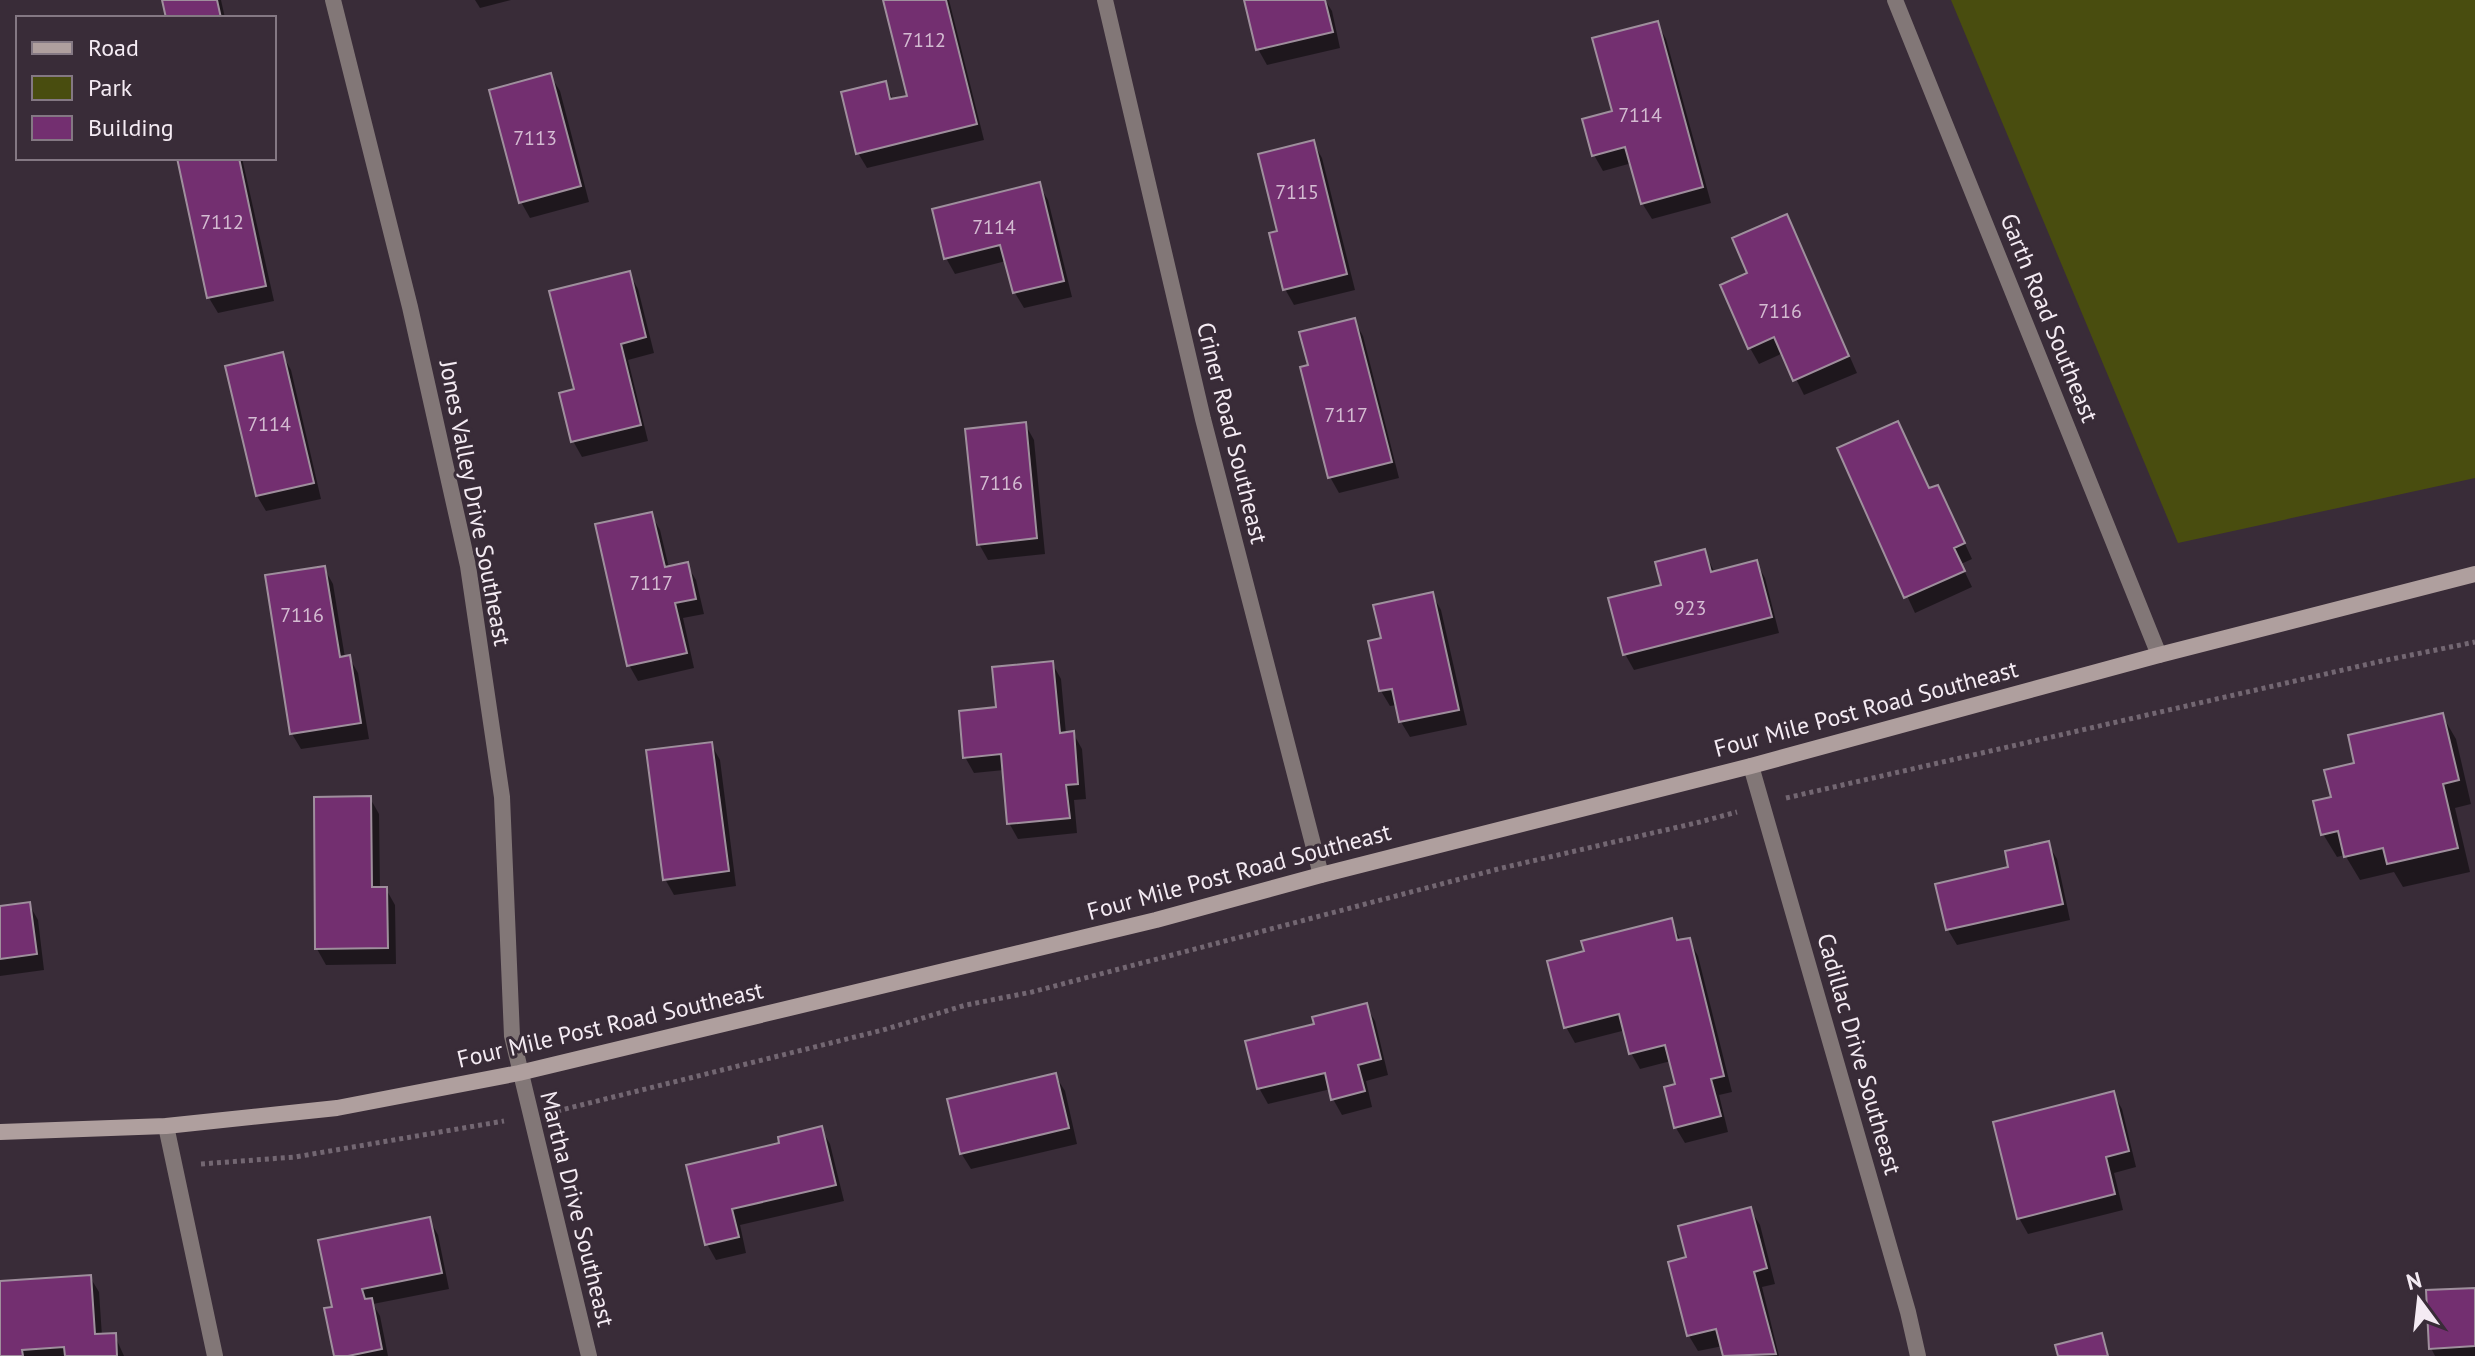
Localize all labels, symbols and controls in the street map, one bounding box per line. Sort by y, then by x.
legend [16,16,276,160]
house number: 7112 [902,27,946,53]
text: Road [88,32,139,63]
text: Park [88,72,133,103]
house number: 7114 [1618,102,1662,128]
text: Building [88,112,174,143]
house number: 7113 [513,125,557,151]
house number: 7115 [1275,179,1319,205]
house number: 7112 [200,209,244,235]
street label: Garth Road Southeast [1993,209,2106,427]
house number: 7114 [972,214,1016,240]
house number: 7116 [1758,298,1802,324]
street label: Criner Road Southeast [1190,319,1275,547]
street label: Jones Valley Drive Southeast [432,357,518,648]
house number: 7117 [1324,402,1368,428]
house number: 7114 [247,411,291,437]
house number: 7116 [979,470,1023,496]
house number: 7117 [629,570,673,596]
house number: 923 [1674,595,1706,621]
house number: 7116 [280,602,324,628]
street label: Four Mile Post Road Southeast [1711,653,2021,764]
street label: Four Mile Post Road Southeast [1084,816,1394,927]
street label: Cadillac Drive Southeast [1810,930,1909,1178]
street label: Four Mile Post Road Southeast [454,974,766,1075]
street label: Martha Drive Southeast [533,1088,622,1330]
north arrow [2379,1260,2459,1340]
text: N [2403,1265,2424,1296]

